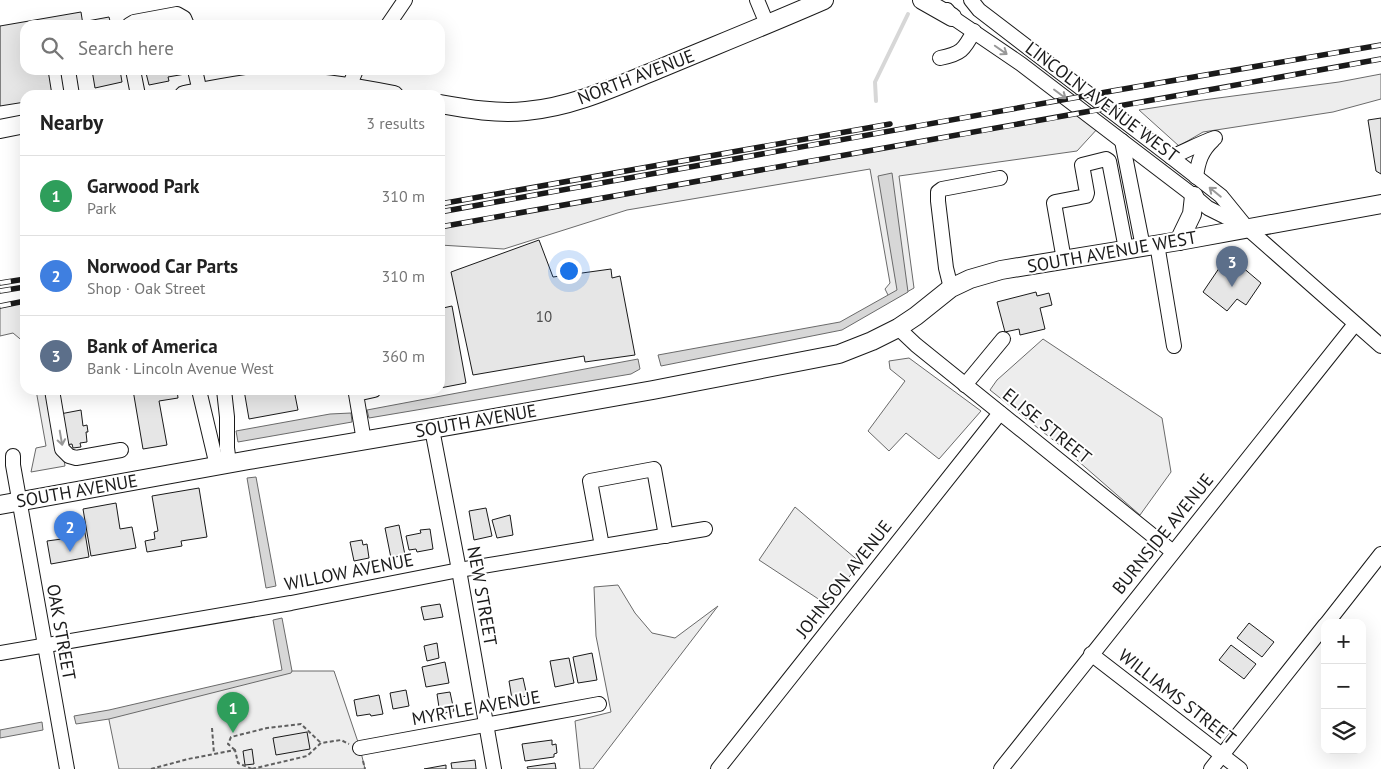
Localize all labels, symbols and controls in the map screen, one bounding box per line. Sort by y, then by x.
search box [20,20,445,75]
icon: search [38,34,66,62]
text: Search here [78,36,174,60]
street label: LINCOLN AVENUE WEST [1021,36,1184,167]
street label: NORTH AVENUE [574,44,698,109]
one-way arrow [994,45,1008,55]
one-way arrow [1053,89,1067,99]
text: Nearby [40,109,103,136]
text: 3 results [366,113,425,133]
text: Garwood Park [87,174,199,198]
text: 1 [51,186,61,206]
text: 310 m [382,186,425,206]
one-way arrow [1209,186,1222,197]
text: Park [87,198,116,218]
street label: SOUTH AVENUE WEST [1025,225,1198,278]
pin: 3 [1216,246,1248,287]
text: Norwood Car Parts [87,254,238,278]
your location [556,258,582,284]
text: 2 [51,266,61,286]
text: 310 m [382,266,425,286]
text: Shop · Oak Street [87,278,206,298]
house number: 10 [536,307,552,326]
text: Bank of America [87,334,218,358]
text: 3 [51,346,61,366]
text: 360 m [382,346,425,366]
text: Bank · Lincoln Avenue West [87,358,274,378]
street label: ELISE STREET [998,383,1096,468]
street label: SOUTH AVENUE [413,399,538,443]
one-way arrow [56,430,66,446]
street label: SOUTH AVENUE [14,469,139,513]
street label: BURNSIDE AVENUE [1107,469,1218,599]
pin: 2 [54,511,86,552]
street label: JOHNSON AVENUE [790,515,897,643]
street label: NEW STREET [462,544,503,647]
street label: WILLOW AVENUE [282,548,416,595]
street label: OAK STREET [42,582,81,682]
map controls [1321,619,1366,754]
button: + [1321,619,1366,664]
street label: WILLIAMS STREET [1114,644,1241,750]
button: − [1321,664,1366,709]
street label: MYRTLE AVENUE [410,685,542,730]
pin: 1 [217,692,249,733]
button: layers [1321,709,1366,754]

